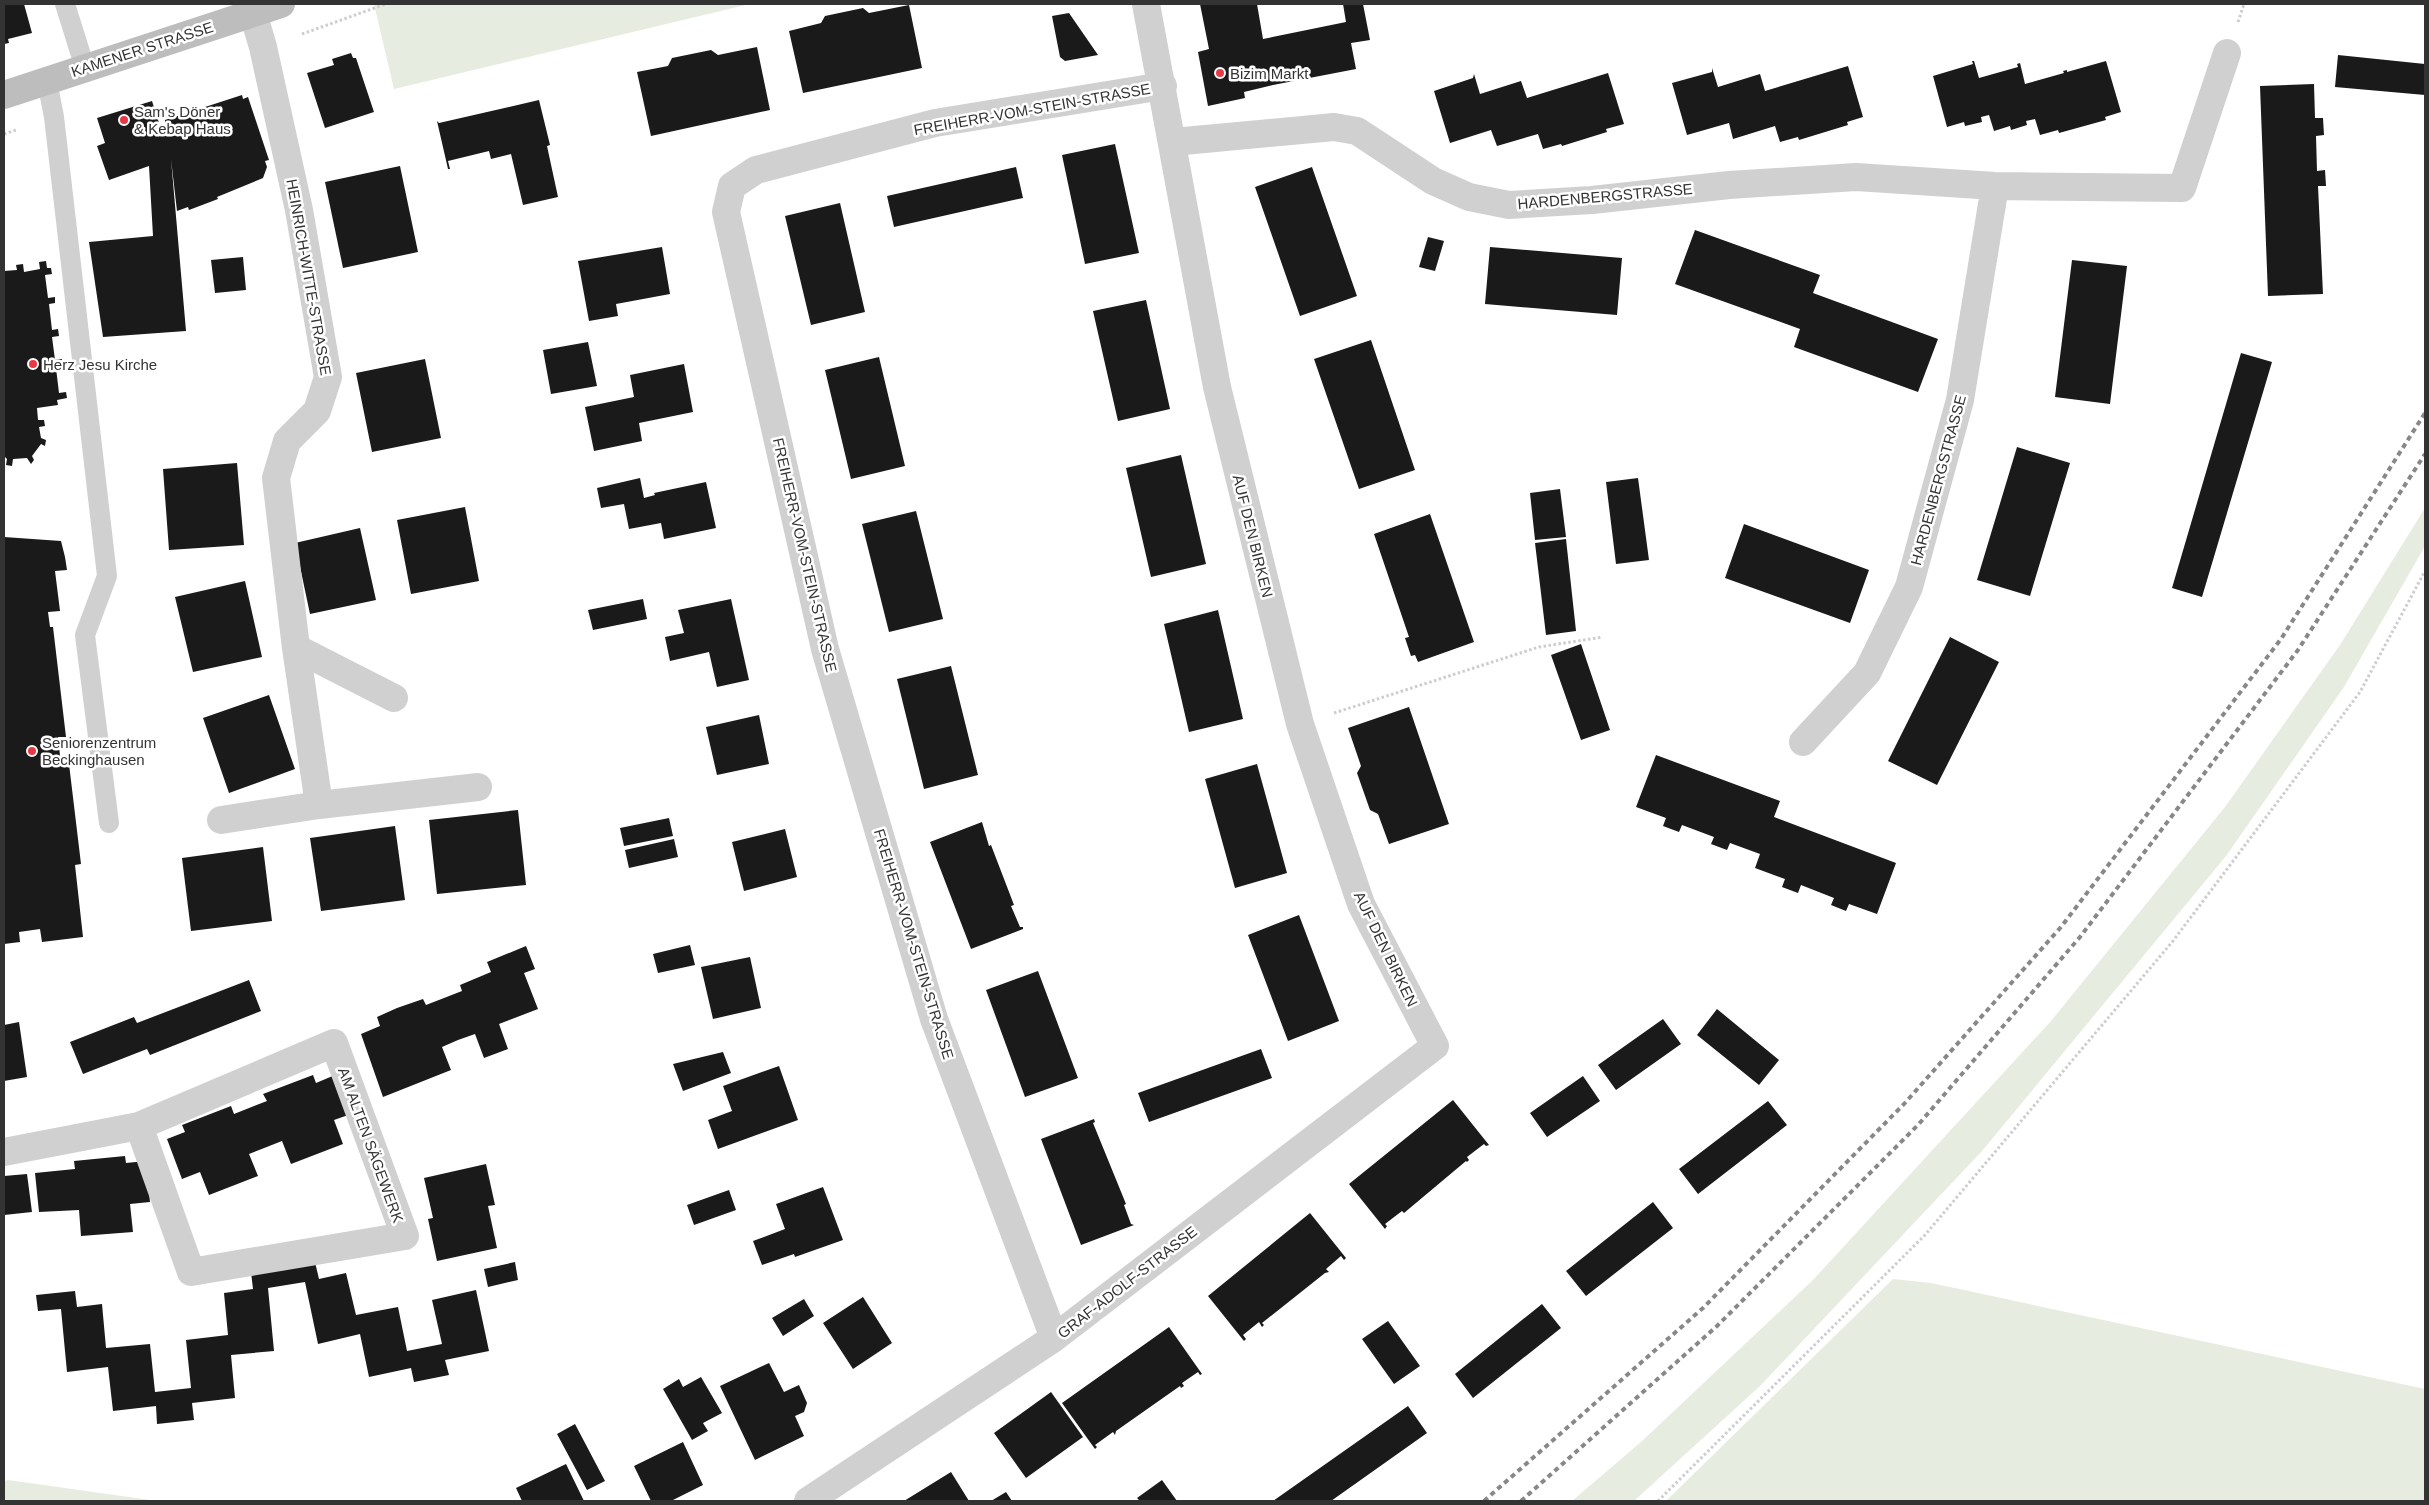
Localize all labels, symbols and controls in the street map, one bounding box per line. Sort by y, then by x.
street label: KAMENER STRASSE [69,18,215,80]
place label: Bizim Markt [1230,65,1309,82]
marker: Bizim Markt [1214,67,1226,79]
street label: FREIHERR-VOM-STEIN-STRASSE [912,80,1152,138]
place label: Sam's Döner & Kebap Haus [134,103,231,137]
marker: Sam's Döner & Kebap Haus [118,114,130,126]
street label: HEINRICH-WITTE-STRASSE [283,177,335,377]
street label: HARDENBERGSTRASSE [1517,180,1693,212]
place label: Herz Jesu Kirche [43,356,157,373]
marker: Herz Jesu Kirche [27,358,39,370]
street label: HARDENBERGSTRASSE [1907,393,1969,567]
street label: FREIHERR-VOM-STEIN-STRASSE [770,436,840,674]
street label: AUF DEN BIRKEN [1230,473,1276,599]
place label: Seniorenzentrum Beckinghausen [42,734,156,768]
marker: Seniorenzentrum Beckinghausen [26,745,38,757]
street label: FREIHERR-VOM-STEIN-STRASSE [871,827,957,1061]
street label: AUF DEN BIRKEN [1351,889,1421,1009]
street label: AM ALTEN SÄGEWERK [335,1065,407,1225]
street label: GRAF-ADOLF-STRASSE [1054,1222,1200,1342]

